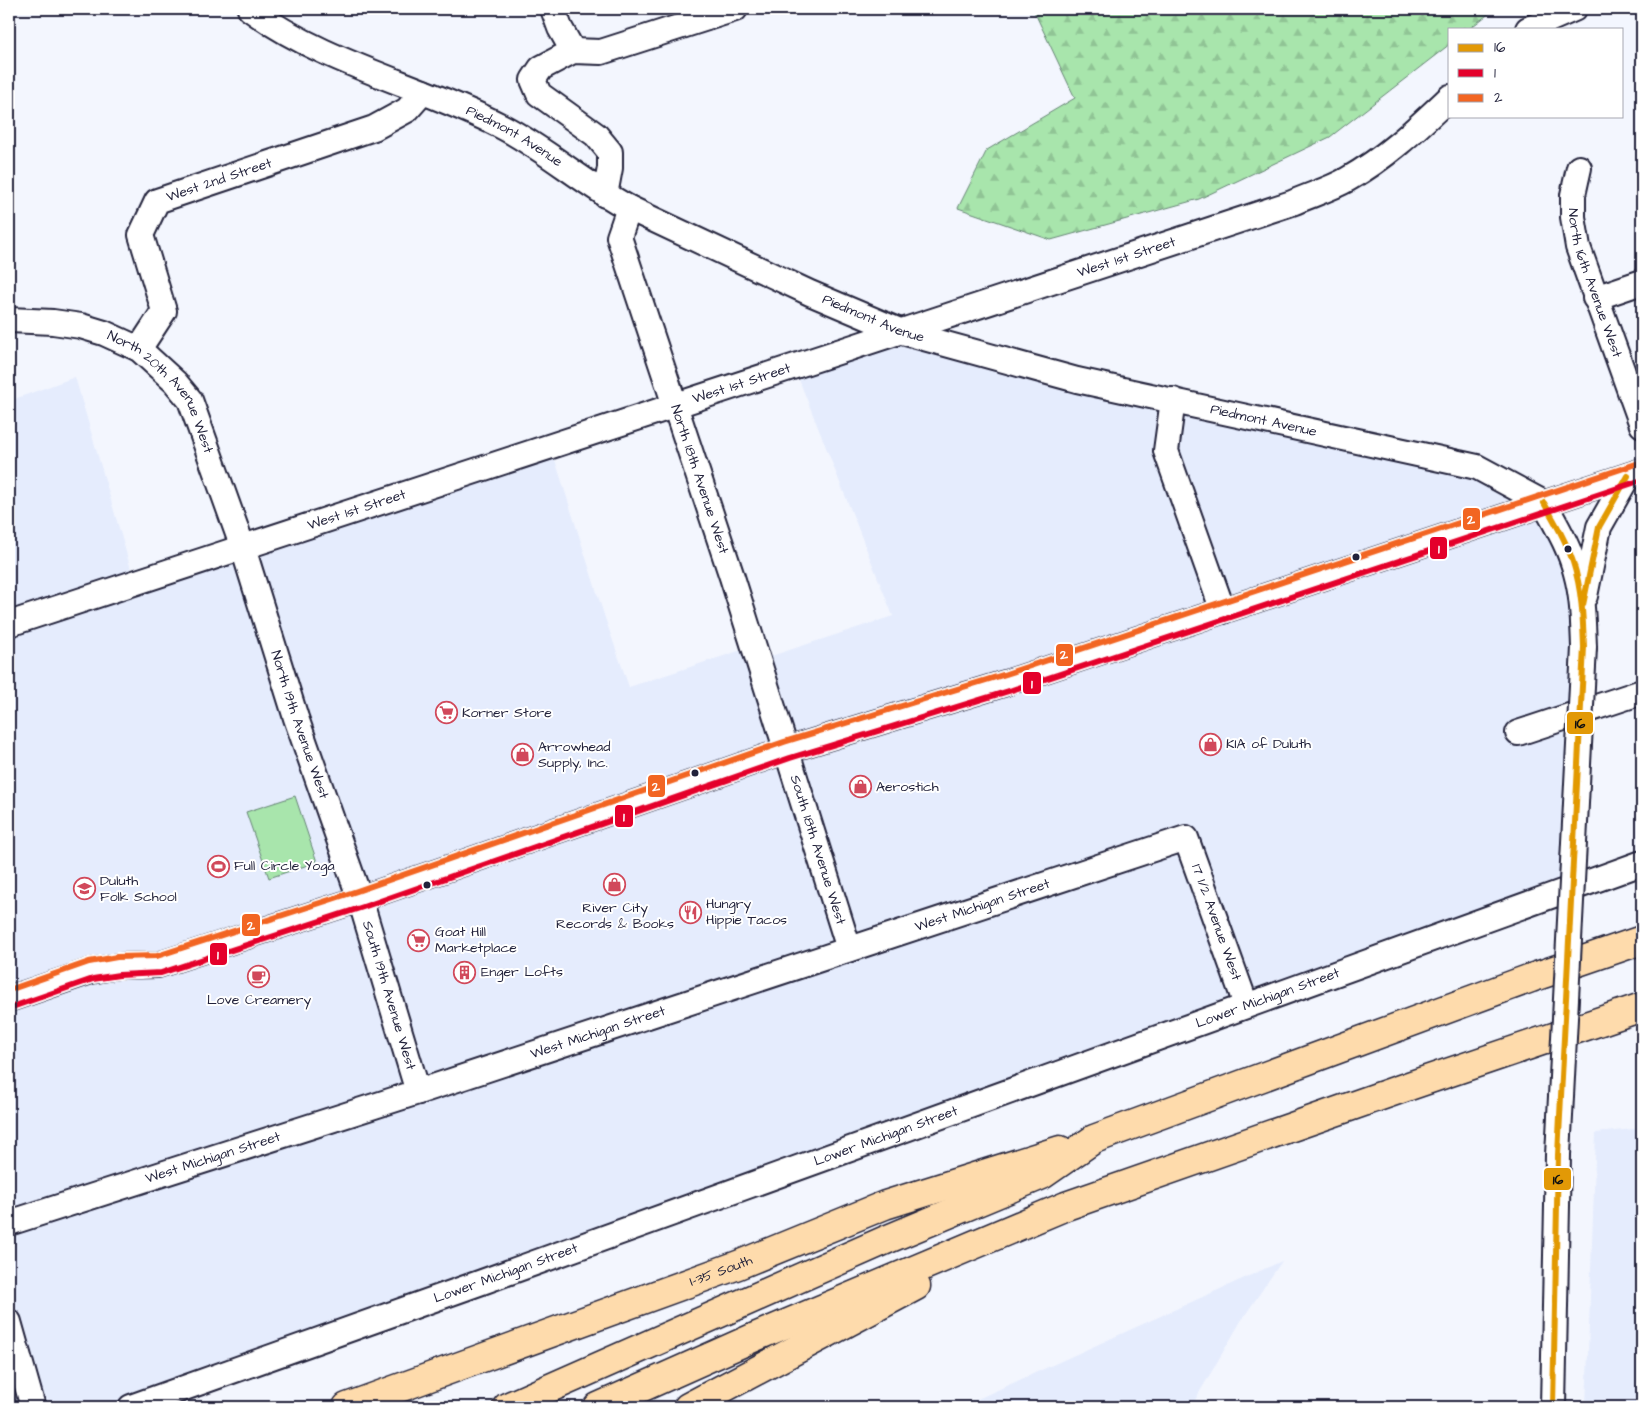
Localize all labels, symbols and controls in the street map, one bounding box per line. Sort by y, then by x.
legend [1448,28,1624,118]
text: 16 [1494,37,1506,58]
text: 1 [1494,63,1496,84]
text: 2 [1494,87,1503,108]
street label: Piedmont Avenue [463,101,567,172]
street label: West 2nd Street [164,153,275,207]
street label: North 16th Avenue West [1563,208,1627,361]
street label: West 1st Street [1075,232,1178,283]
street label: Piedmont Avenue [819,289,927,348]
street label: North 20th Avenue West [104,326,218,456]
street label: West 1st Street [690,358,794,409]
street label: Piedmont Avenue [1209,399,1319,442]
street label: North 18th Avenue West [665,402,734,557]
street label: West 1st Street [305,484,409,535]
line badge: 2 [1462,507,1481,531]
text: 2 [1466,510,1476,530]
line badge: 1 [1429,536,1448,560]
text: 1 [1438,539,1440,559]
unlabelled marker [1563,544,1573,554]
unlabelled marker [1351,552,1361,562]
line badge: 2 [1055,643,1074,667]
text: 2 [1059,645,1069,665]
street label: North 19th Avenue West [266,648,334,802]
line badge: 1 [1022,671,1042,695]
text: 1 [1031,674,1033,694]
supermarket icon: Korner Store [434,701,458,725]
place label: Korner Store [462,703,552,723]
line badge: 16 [1566,711,1594,735]
text: 16 [1575,714,1586,734]
shop icon: KIA of Duluth [1198,732,1222,756]
place label: KIA of Duluth [1226,734,1311,754]
place label: Arrowhead Supply, Inc. [538,737,610,773]
shop icon: Arrowhead Supply, Inc. [510,743,534,767]
unlabelled marker [690,768,700,778]
street label: South 18th Avenue West [785,773,851,928]
line badge: 2 [647,774,666,798]
shop icon: Aerostich [848,775,872,799]
text: 2 [651,777,661,797]
place label: Aerostich [876,777,939,797]
line badge: 1 [614,804,634,828]
text: 1 [623,807,625,827]
sports icon: Full Circle Yoga [206,854,230,878]
place label: Full Circle Yoga [234,856,335,876]
street label: 17 1/2 Avenue West [1186,861,1247,984]
place label: Duluth Folk School [100,871,177,907]
shop icon: River City Records & Books [603,873,627,897]
street label: West Michigan Street [912,874,1053,937]
school or university icon: Duluth Folk School [72,877,96,901]
unlabelled marker [422,880,432,890]
place label: Hungry Hippie Tacos [706,894,787,930]
place label: River City Records & Books [556,898,674,934]
restaurant icon: Hungry Hippie Tacos [678,900,702,924]
line badge: 2 [241,913,261,937]
text: 2 [246,916,256,936]
street label: South 19th Avenue West [357,918,421,1073]
place label: Goat Hill Marketplace [435,922,517,958]
supermarket icon: Goat Hill Marketplace [407,928,431,952]
line badge: 1 [209,942,228,966]
text: 1 [217,945,219,965]
building icon: Enger Lofts [453,960,477,984]
place label: Enger Lofts [481,962,563,982]
street label: Lower Michigan Street [1193,963,1343,1033]
cafe icon: Love Creamery [247,965,271,989]
place label: Love Creamery [207,990,311,1010]
street label: West Michigan Street [528,1001,668,1064]
street label: Lower Michigan Street [811,1101,961,1171]
street label: West Michigan Street [143,1127,283,1189]
line badge: 16 [1543,1167,1572,1191]
text: 16 [1553,1170,1564,1190]
street label: Lower Michigan Street [431,1238,581,1308]
street label: I-35 South [687,1250,756,1292]

